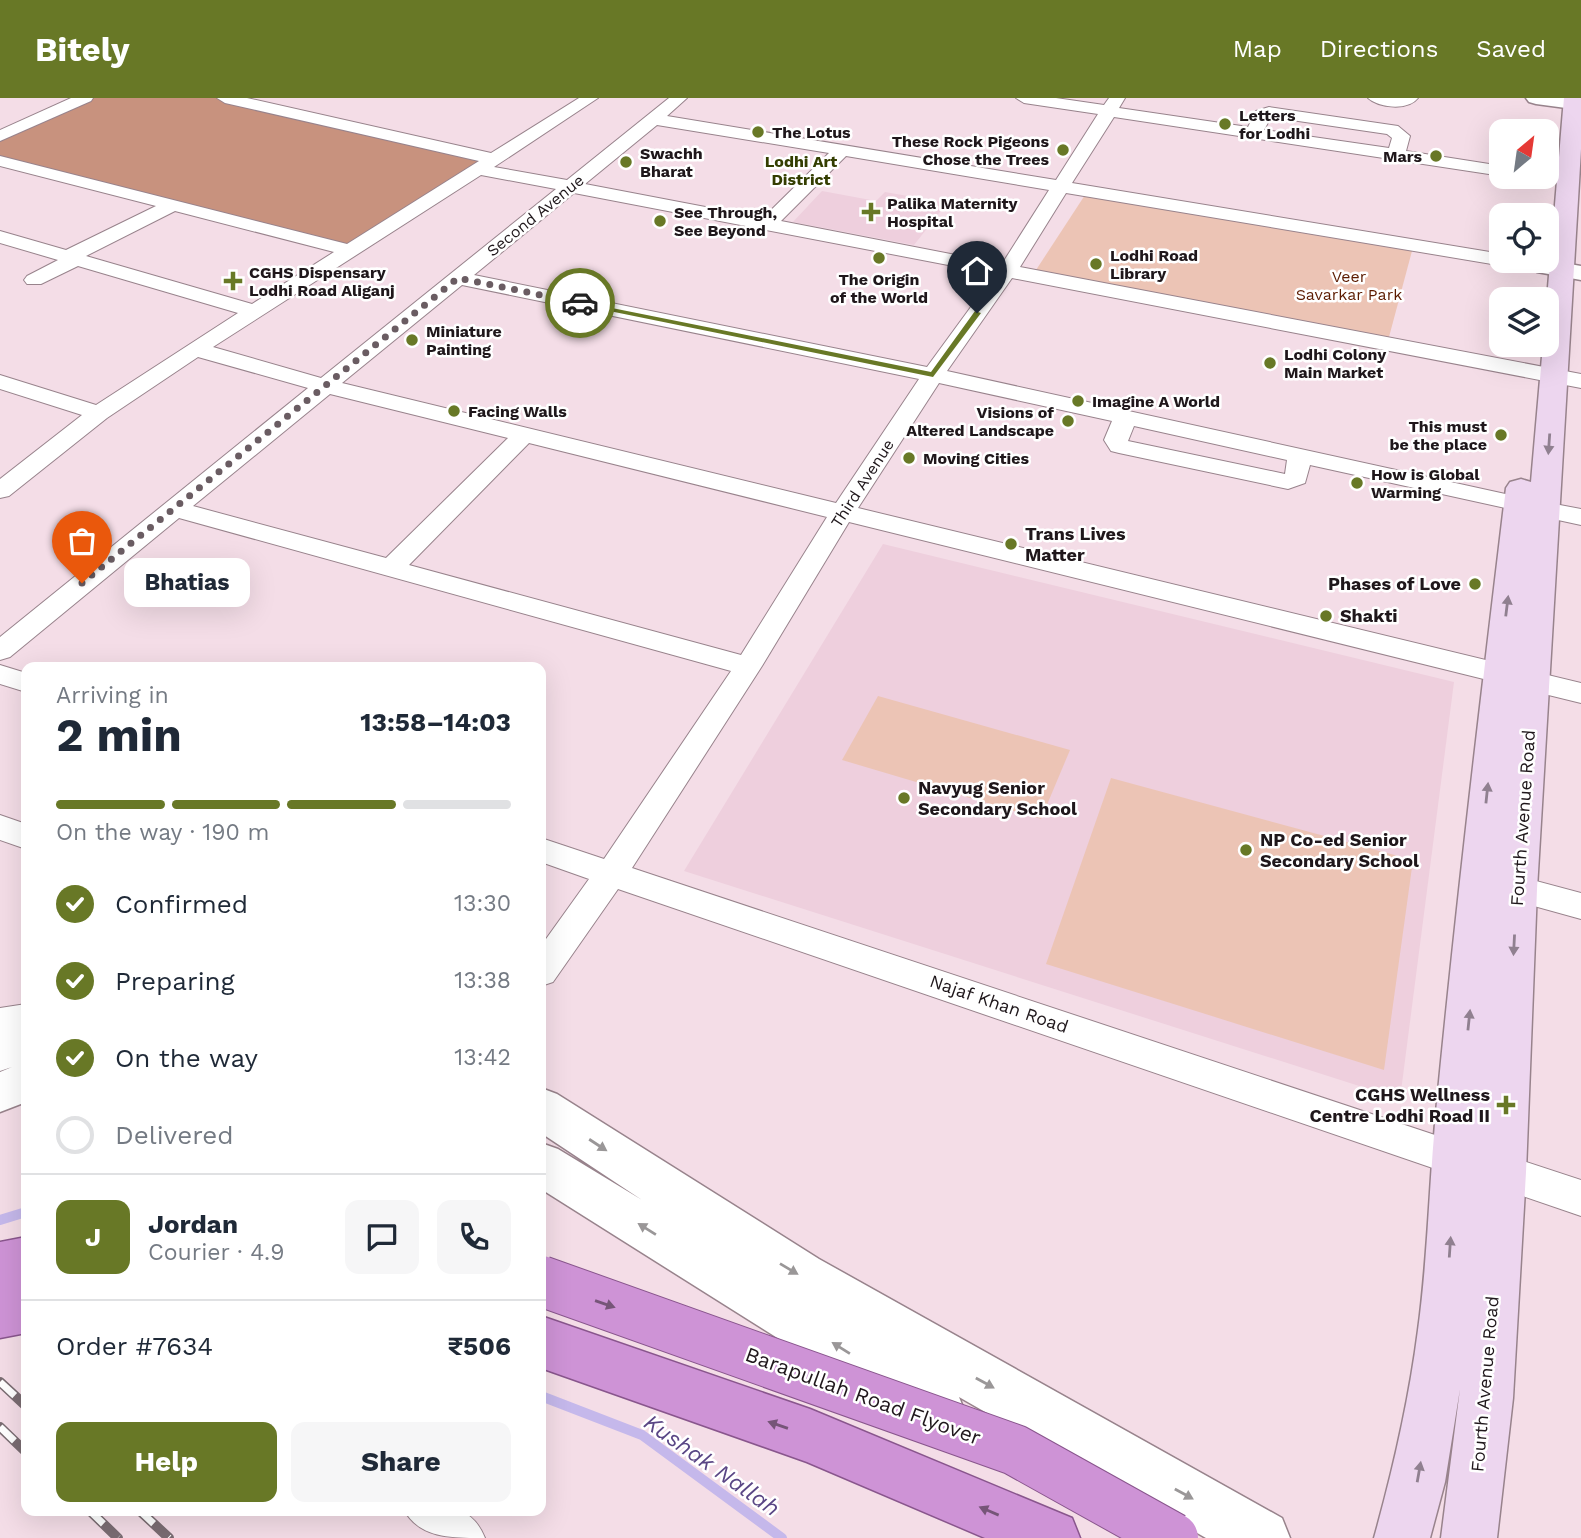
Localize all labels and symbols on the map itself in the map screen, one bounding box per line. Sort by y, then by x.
place label: Letters for Lodhi [1239,106,1310,143]
marker: Letters for Lodhi [1217,116,1233,132]
north arrow [1489,119,1559,189]
place label: The Lotus [772,123,851,142]
marker: The Lotus [750,124,766,140]
place label: These Rock Pigeons Chose the Trees [892,132,1049,169]
marker: These Rock Pigeons Chose the Trees [1055,142,1071,158]
place label: Swachh Bharat [640,144,703,181]
place label: Mars [1383,147,1422,166]
marker: Mars [1428,148,1444,164]
district label: Lodhi Art District [765,152,837,189]
marker: Swachh Bharat [618,154,634,170]
street label: Second Avenue [483,170,588,260]
place label: Palika Maternity Hospital [887,194,1019,231]
marker: Palika Maternity Hospital [861,202,881,222]
place label: See Through, See Beyond [674,203,777,240]
marker: See Through, See Beyond [652,213,668,229]
pin [947,241,1007,313]
place label: Lodhi Road Library [1110,246,1198,283]
marker: The Origin of the World [871,250,887,266]
marker: Lodhi Road Library [1088,256,1104,272]
place label: CGHS Dispensary Lodhi Road Aliganj [249,263,395,300]
park label: Veer Savarkar Park [1296,267,1402,304]
courier [545,268,615,338]
place label: The Origin of the World [830,270,928,307]
marker: CGHS Dispensary Lodhi Road Aliganj [223,271,243,291]
place label: Miniature Painting [426,322,502,359]
marker: Miniature Painting [404,332,420,348]
place label: Lodhi Colony Main Market [1284,345,1387,382]
marker: Lodhi Colony Main Market [1262,355,1278,371]
place label: Imagine A World [1092,392,1220,411]
marker: Imagine A World [1070,393,1086,409]
place label: Facing Walls [468,402,567,421]
marker: Facing Walls [446,403,462,419]
place label: Visions of Altered Landscape [906,403,1054,440]
marker: Visions of Altered Landscape [1060,413,1076,429]
place label: This must be the place [1389,417,1487,454]
marker: This must be the place [1493,427,1509,443]
one-way arrow [1543,433,1554,455]
street label: Third Avenue [827,436,898,531]
place label: Moving Cities [923,449,1030,468]
marker: Moving Cities [901,450,917,466]
place label: How is Global Warming [1371,465,1480,502]
marker: How is Global Warming [1349,475,1365,491]
pin [52,511,112,583]
place label: Trans Lives Matter [1025,523,1126,565]
marker: Trans Lives Matter [1003,536,1019,552]
callout: Bhatias [124,559,250,608]
place label: Phases of Love [1328,573,1461,594]
marker: Phases of Love [1467,576,1483,592]
one-way arrow [1502,595,1513,617]
place label: Shakti [1340,605,1398,626]
marker: Shakti [1318,608,1334,624]
street label: Fourth Avenue Road [1506,729,1539,907]
place label: Navyug Senior Secondary School [918,777,1077,819]
one-way arrow [1482,782,1493,804]
marker: Navyug Senior Secondary School [896,790,912,806]
place label: NP Co-ed Senior Secondary School [1260,829,1419,871]
marker: NP Co-ed Senior Secondary School [1238,842,1254,858]
one-way arrow [1509,934,1520,956]
street label: Najaf Khan Road [927,970,1071,1037]
one-way arrow [1463,1009,1474,1031]
place label: CGHS Wellness Centre Lodhi Road II [1310,1084,1490,1126]
marker: CGHS Wellness Centre Lodhi Road II [1496,1095,1516,1115]
one-way arrow [589,1138,607,1152]
one-way arrow [637,1223,657,1236]
one-way arrow [1445,1236,1456,1258]
one-way arrow [779,1262,798,1275]
street label: Fourth Avenue Road [1466,1295,1503,1473]
one-way arrow [595,1299,616,1310]
street label: Barapullah Road Flyover [742,1341,985,1450]
one-way arrow [831,1342,850,1355]
one-way arrow [976,1377,995,1389]
water label: Kushak Nallah [639,1409,785,1522]
one-way arrow [768,1419,789,1430]
one-way arrow [1414,1461,1425,1483]
one-way arrow [1174,1488,1193,1500]
one-way arrow [978,1506,999,1517]

